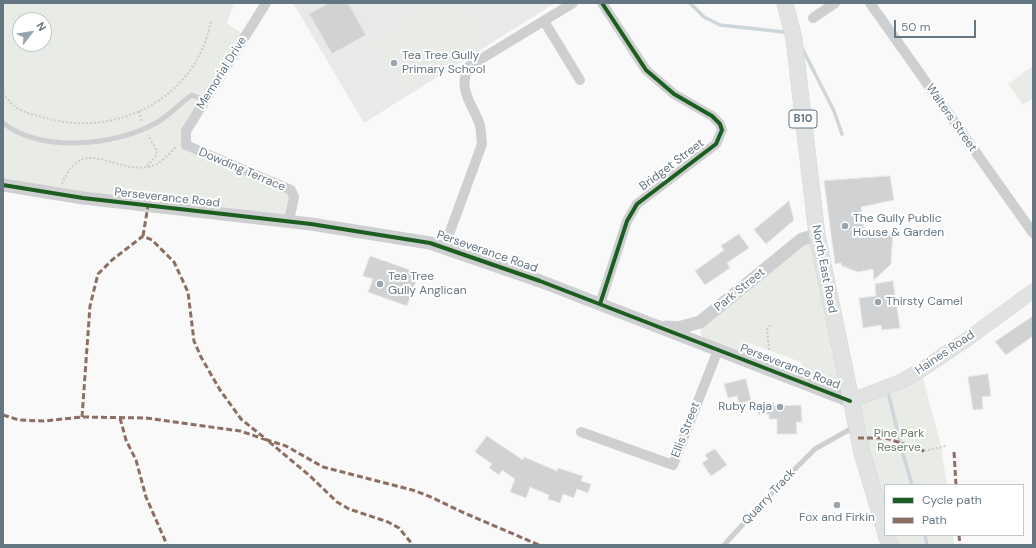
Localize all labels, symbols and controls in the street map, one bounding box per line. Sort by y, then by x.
north arrow [12,12,52,52]
scale bar [896,12,978,38]
text: N [33,19,49,33]
text: 50 m [901,19,930,35]
street label: Memorial Drive [194,34,250,112]
place label: Tea Tree Gully Primary School [402,49,485,77]
marker: Tea Tree Gully Primary School [389,58,399,68]
street label: Walters Street [922,81,980,155]
road number: B10 [789,110,817,128]
street label: Bridget Street [637,136,707,194]
street label: Dowding Terrace [196,145,288,195]
street label: Perseverance Road [114,185,220,211]
place label: The Gully Public House & Garden [853,212,944,240]
marker: The Gully Public House & Garden [840,221,850,231]
street label: North East Road [808,224,840,314]
street label: Perseverance Road [435,228,539,276]
street label: Park Street [712,265,768,315]
place label: Tea Tree Gully Anglican [388,270,467,298]
marker: Tea Tree Gully Anglican [375,279,385,289]
place label: Thirsty Camel [886,295,963,309]
marker: Thirsty Camel [873,297,883,307]
street label: Haines Road [913,328,977,378]
street label: Perseverance Road [738,341,842,393]
street label: Ellis Street [669,400,703,460]
place label: Ruby Raja [718,400,772,414]
marker: Ruby Raja [775,402,785,412]
park label: Pine Park Reserve [874,427,924,455]
street label: Quarry Track [739,466,799,528]
legend [884,484,1024,536]
text: Cycle path [922,492,982,508]
marker: Fox and Firkin [832,500,842,510]
place label: Fox and Firkin [799,511,875,525]
text: Path [922,512,947,528]

